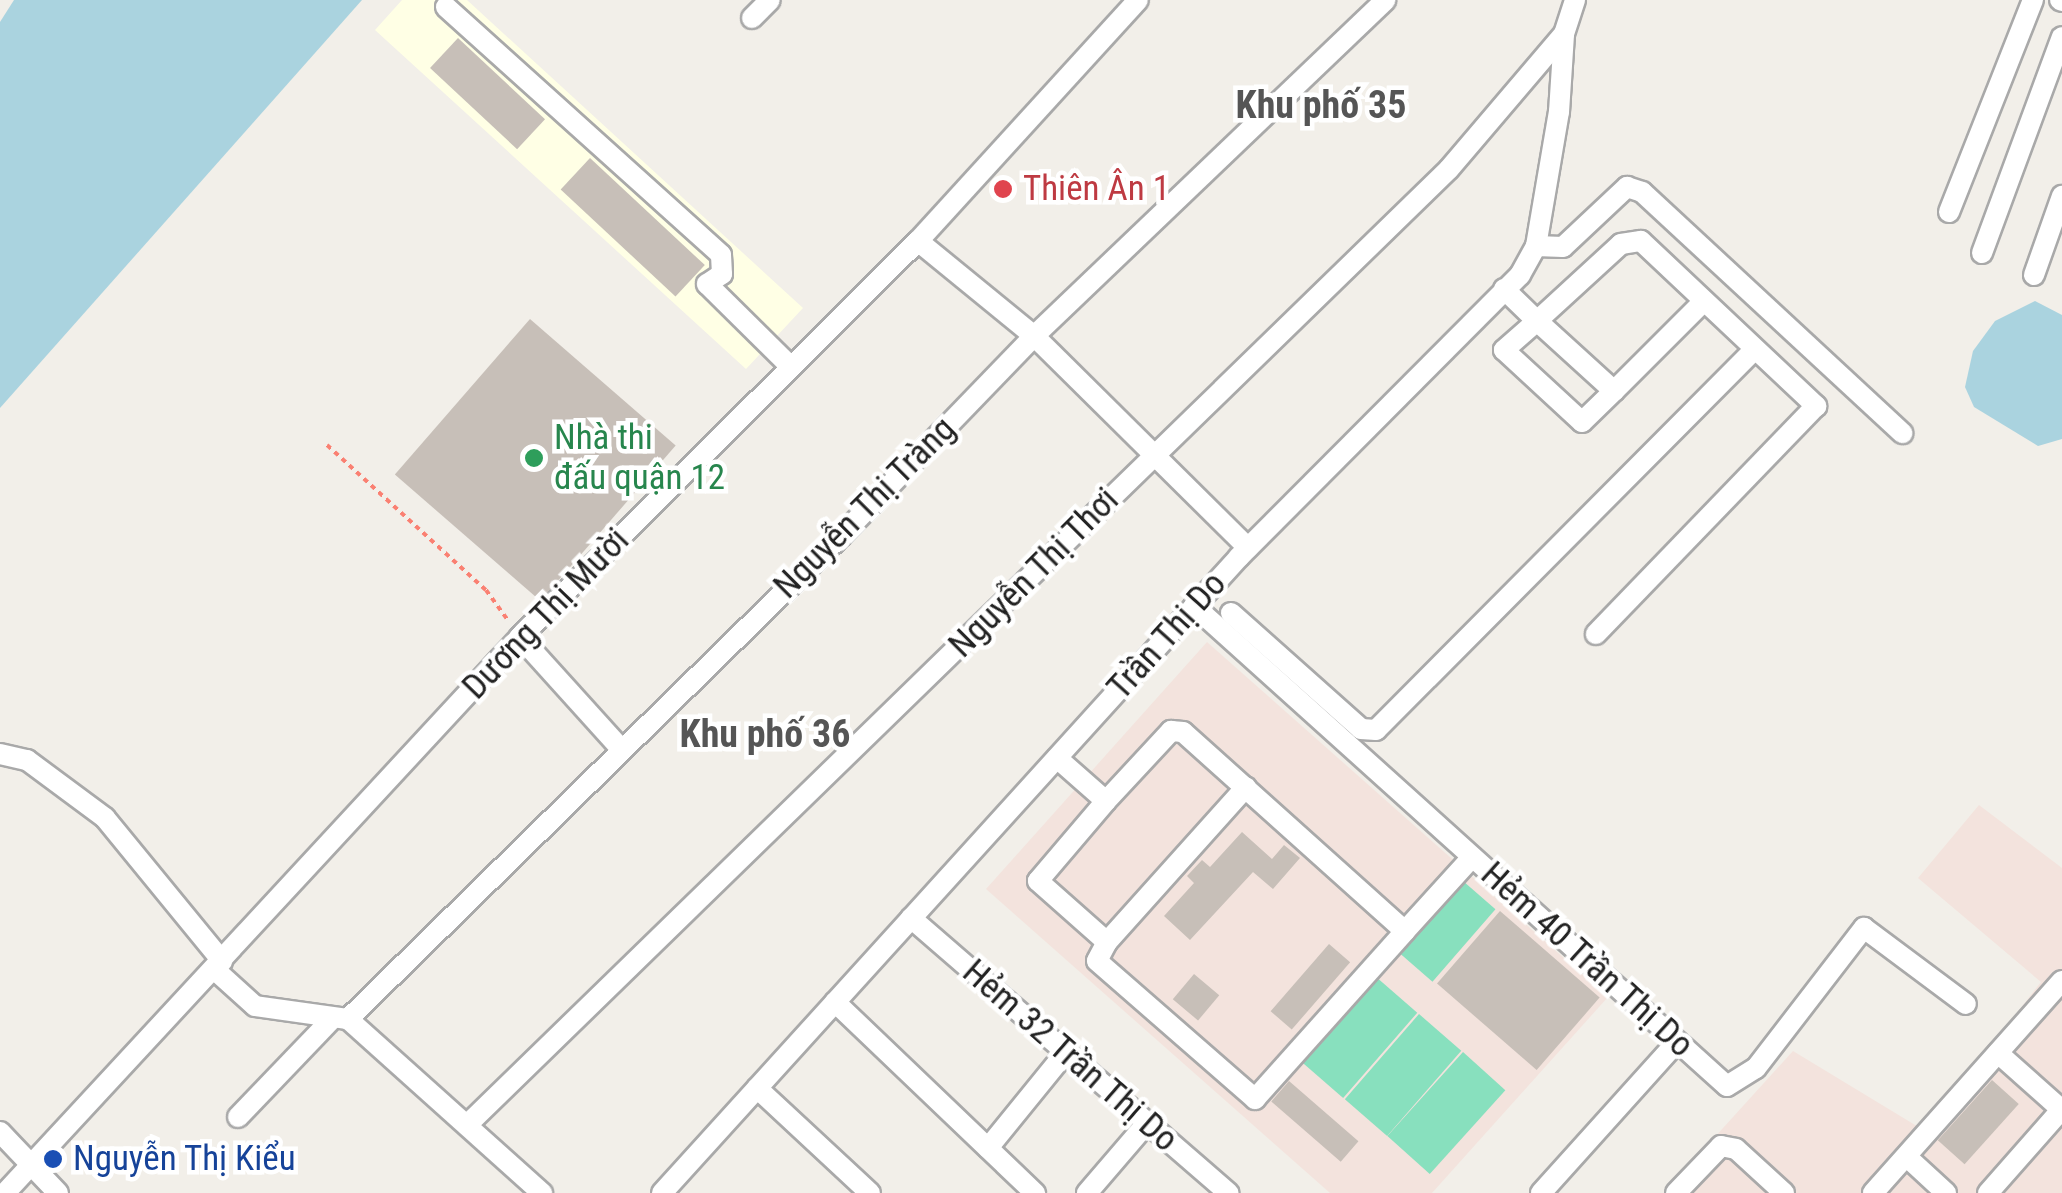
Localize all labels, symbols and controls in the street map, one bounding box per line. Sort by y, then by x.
district label: Khu phố 35 [1236,83,1406,129]
place label: Thiên Ân 1 [1023,168,1170,210]
marker: Thiên Ân 1 [992,178,1014,200]
street label: Nguyễn Thị Tràng [765,408,965,608]
place label: Nhà thi đấu quận 12 [554,417,725,499]
marker: Nhà thi đấu quận 12 [523,447,545,469]
street label: Nguyễn Thị Thơi [940,479,1128,667]
street label: Dương Thị Mười [454,520,638,708]
street label: Trần Thị Do [1099,563,1235,709]
district label: Khu phố 36 [680,712,850,758]
street label: Hẻm 40 Trần Thị Do [1472,853,1702,1067]
street label: Hẻm 32 Trần Thị Do [953,951,1187,1161]
place label: Nguyễn Thị Kiểu [73,1138,296,1180]
marker: Nguyễn Thị Kiểu [42,1148,64,1170]

